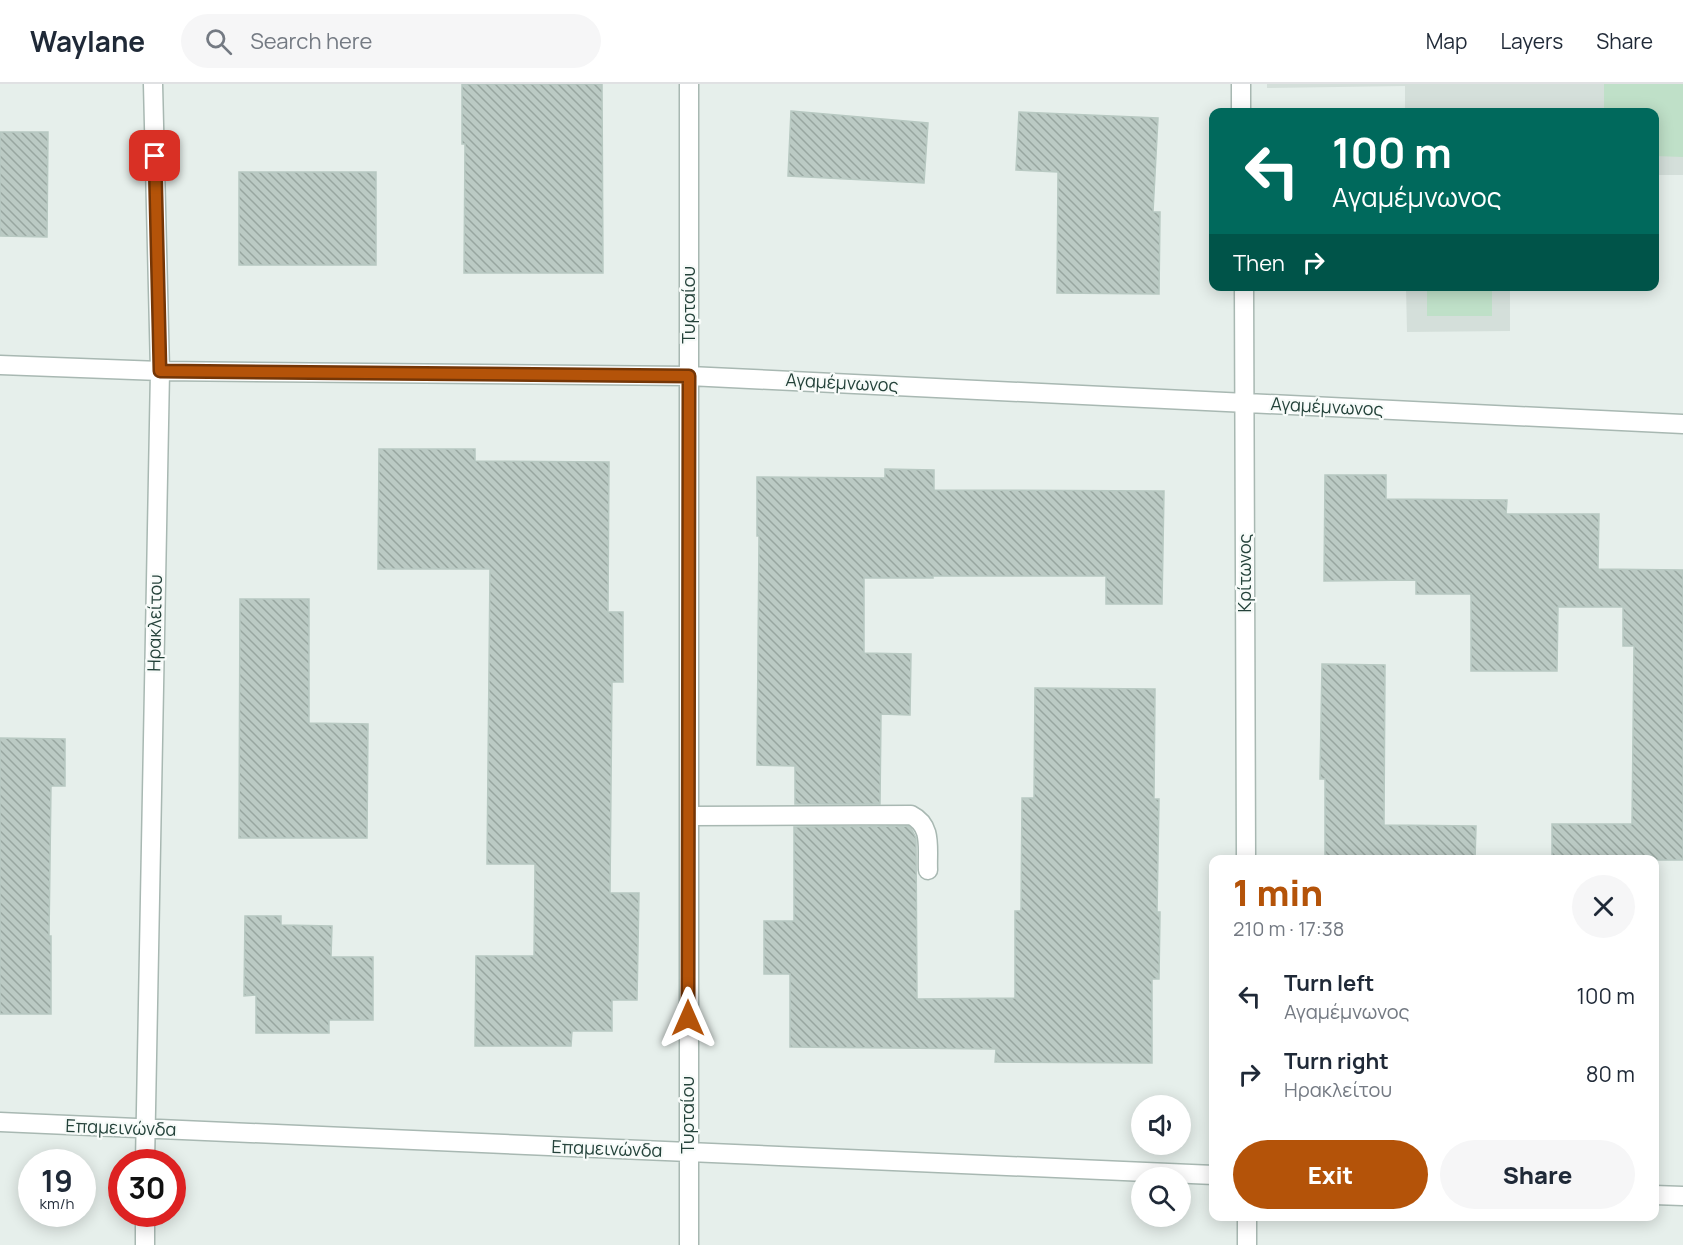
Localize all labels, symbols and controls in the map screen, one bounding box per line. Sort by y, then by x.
search box [181,14,601,68]
text: Waylane [30,22,145,60]
icon: search [202,25,235,58]
text: Search here [250,26,372,56]
text: Map [1426,27,1467,55]
text: Layers [1500,27,1563,55]
text: Share [1596,27,1653,55]
text: 100 m [1332,123,1452,181]
pin [129,130,180,181]
icon: left [1233,132,1311,210]
icon: arrive [138,139,171,172]
text: Αγαμέμνωνος [1332,178,1502,215]
icon: right [1297,246,1330,279]
text: Then [1233,248,1285,278]
street label: Τυρταίου [676,266,700,344]
street label: Αγαμέμνωνος [785,367,899,397]
street label: Αγαμέμνωνος [1270,391,1384,421]
street label: Κρίτωνος [1232,533,1256,612]
street label: Ηρακλείτου [141,574,167,672]
text: 1 min [1233,868,1323,917]
button: close [1572,875,1635,938]
text: 210 m · 17:38 [1233,915,1344,942]
text: Turn left [1284,968,1374,998]
icon: left [1233,980,1266,1013]
text: 100 m [1577,981,1635,1011]
position arrow [656,986,720,1050]
text: Αγαμέμνωνος [1284,998,1410,1025]
text: Turn right [1284,1046,1389,1076]
icon: right [1233,1058,1266,1091]
text: 80 m [1586,1059,1635,1089]
street label: Τυρταίου [675,1076,699,1154]
text: Ηρακλείτου [1284,1076,1392,1103]
map controls [1131,1095,1191,1227]
button: sound [1131,1095,1191,1155]
street label: Επαμεινώνδα [65,1113,177,1141]
street label: Επαμεινώνδα [551,1134,663,1162]
button: Exit [1233,1140,1428,1209]
button: Share [1440,1140,1635,1209]
speed limit sign: 30 [108,1149,186,1227]
text: 19 [41,1160,73,1201]
button: search [1131,1167,1191,1227]
text: km/h [40,1193,74,1214]

